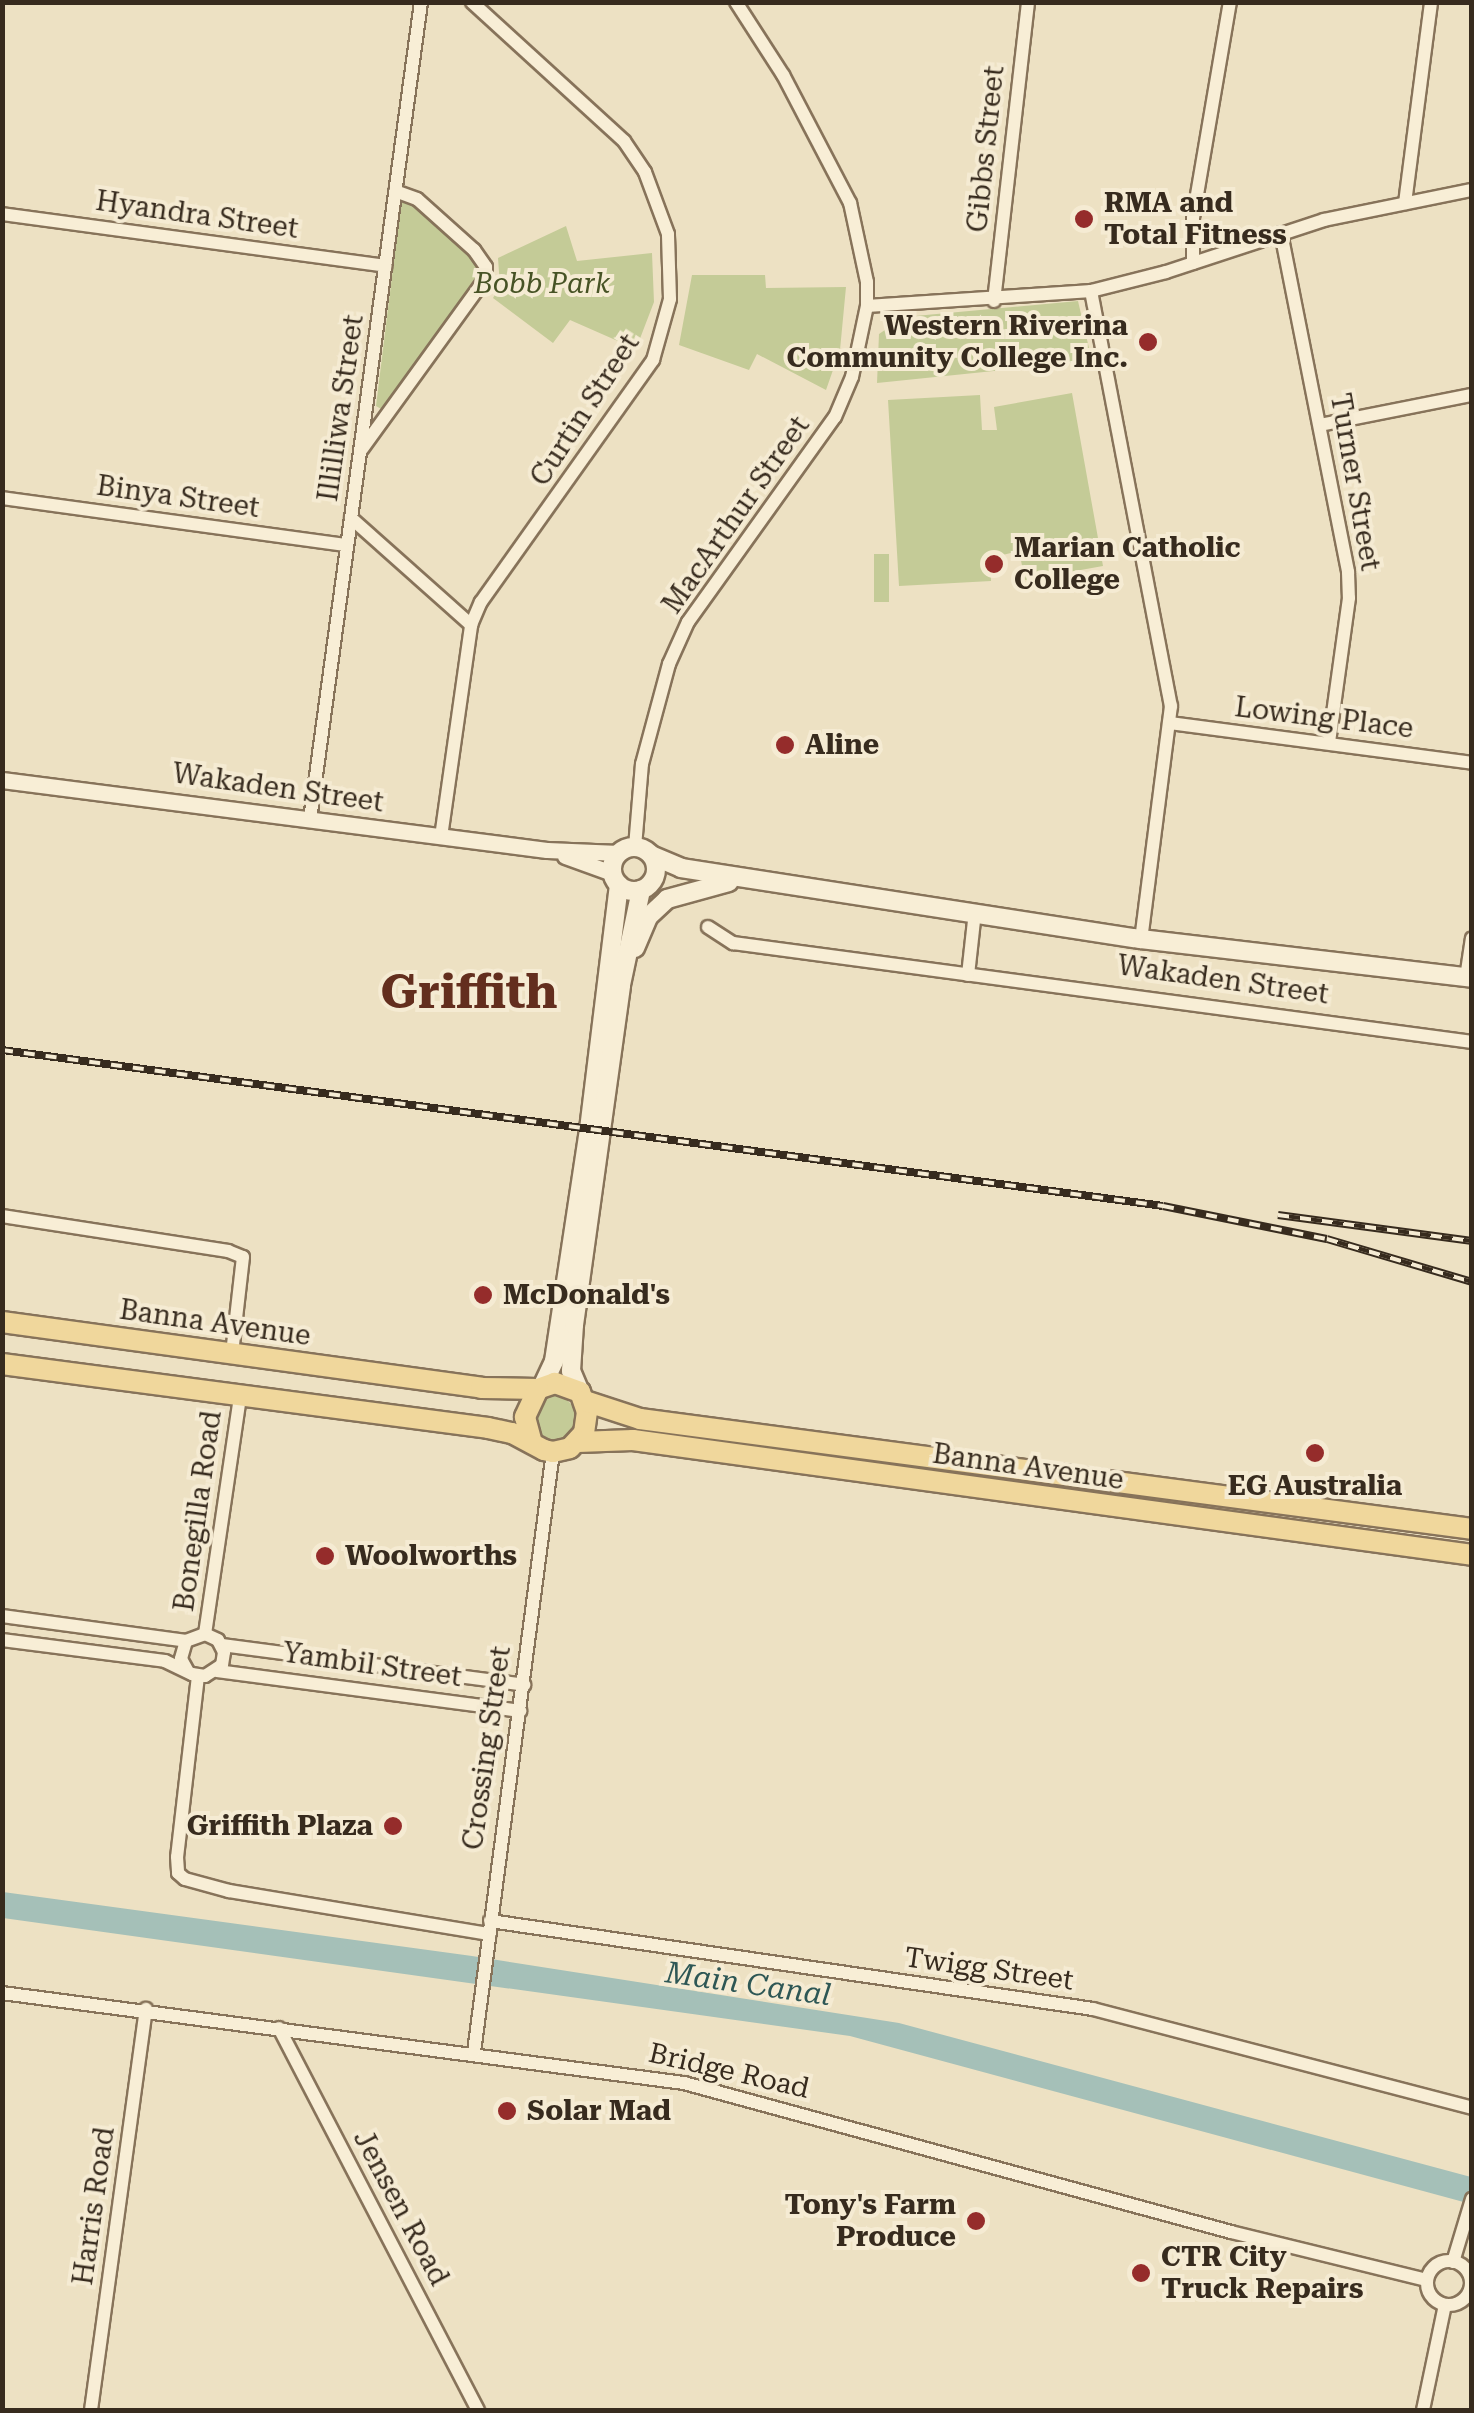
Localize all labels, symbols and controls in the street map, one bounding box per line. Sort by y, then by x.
street label: Gibbs Street [961,64,1011,234]
street label: Hyandra Street [94,184,300,246]
place label: RMA and Total Fitness [1104,186,1287,252]
marker: RMA and Total Fitness [1073,208,1095,230]
park label: Bobb Park [474,267,610,301]
place label: Western Riverina Community College Inc. [786,309,1128,375]
street label: Illilliwa Street [311,312,371,504]
street label: Curtin Street [523,328,647,492]
marker: Western Riverina Community College Inc. [1137,331,1159,353]
street label: Turner Street [1323,391,1387,573]
street label: MacArthur Street [655,410,817,620]
street label: Binya Street [94,469,262,525]
place label: Marian Catholic College [1014,531,1241,597]
marker: Marian Catholic College [983,553,1005,575]
street label: Lowing Place [1233,690,1415,746]
place label: Aline [805,728,879,762]
marker: Aline [774,734,796,756]
street label: Wakaden Street [170,757,386,819]
street label: Wakaden Street [1115,949,1331,1011]
district label: Griffith [381,964,557,1022]
place label: McDonald's [503,1278,670,1312]
marker: McDonald's [472,1284,494,1306]
street label: Banna Avenue [117,1293,313,1353]
street label: Bonegilla Road [167,1408,229,1614]
street label: Banna Avenue [930,1437,1126,1497]
marker: EG Australia [1304,1442,1326,1464]
place label: EG Australia [1228,1469,1402,1503]
place label: Woolworths [345,1539,517,1573]
marker: Woolworths [314,1545,336,1567]
street label: Yambil Street [280,1636,464,1694]
street label: Crossing Street [456,1644,518,1852]
place label: Griffith Plaza [187,1809,373,1843]
marker: Griffith Plaza [382,1815,404,1837]
street label: Twigg Street [902,1941,1076,1997]
water label: Main Canal [663,1955,833,2013]
street label: Bridge Road [646,2036,812,2106]
place label: Solar Mad [527,2094,671,2128]
marker: Solar Mad [496,2100,518,2122]
street label: Jensen Road [346,2124,456,2292]
street label: Harris Road [66,2125,122,2287]
place label: Tony's Farm Produce [784,2188,956,2254]
marker: Tony's Farm Produce [965,2210,987,2232]
place label: CTR City Truck Repairs [1161,2240,1364,2306]
marker: CTR City Truck Repairs [1130,2262,1152,2284]

